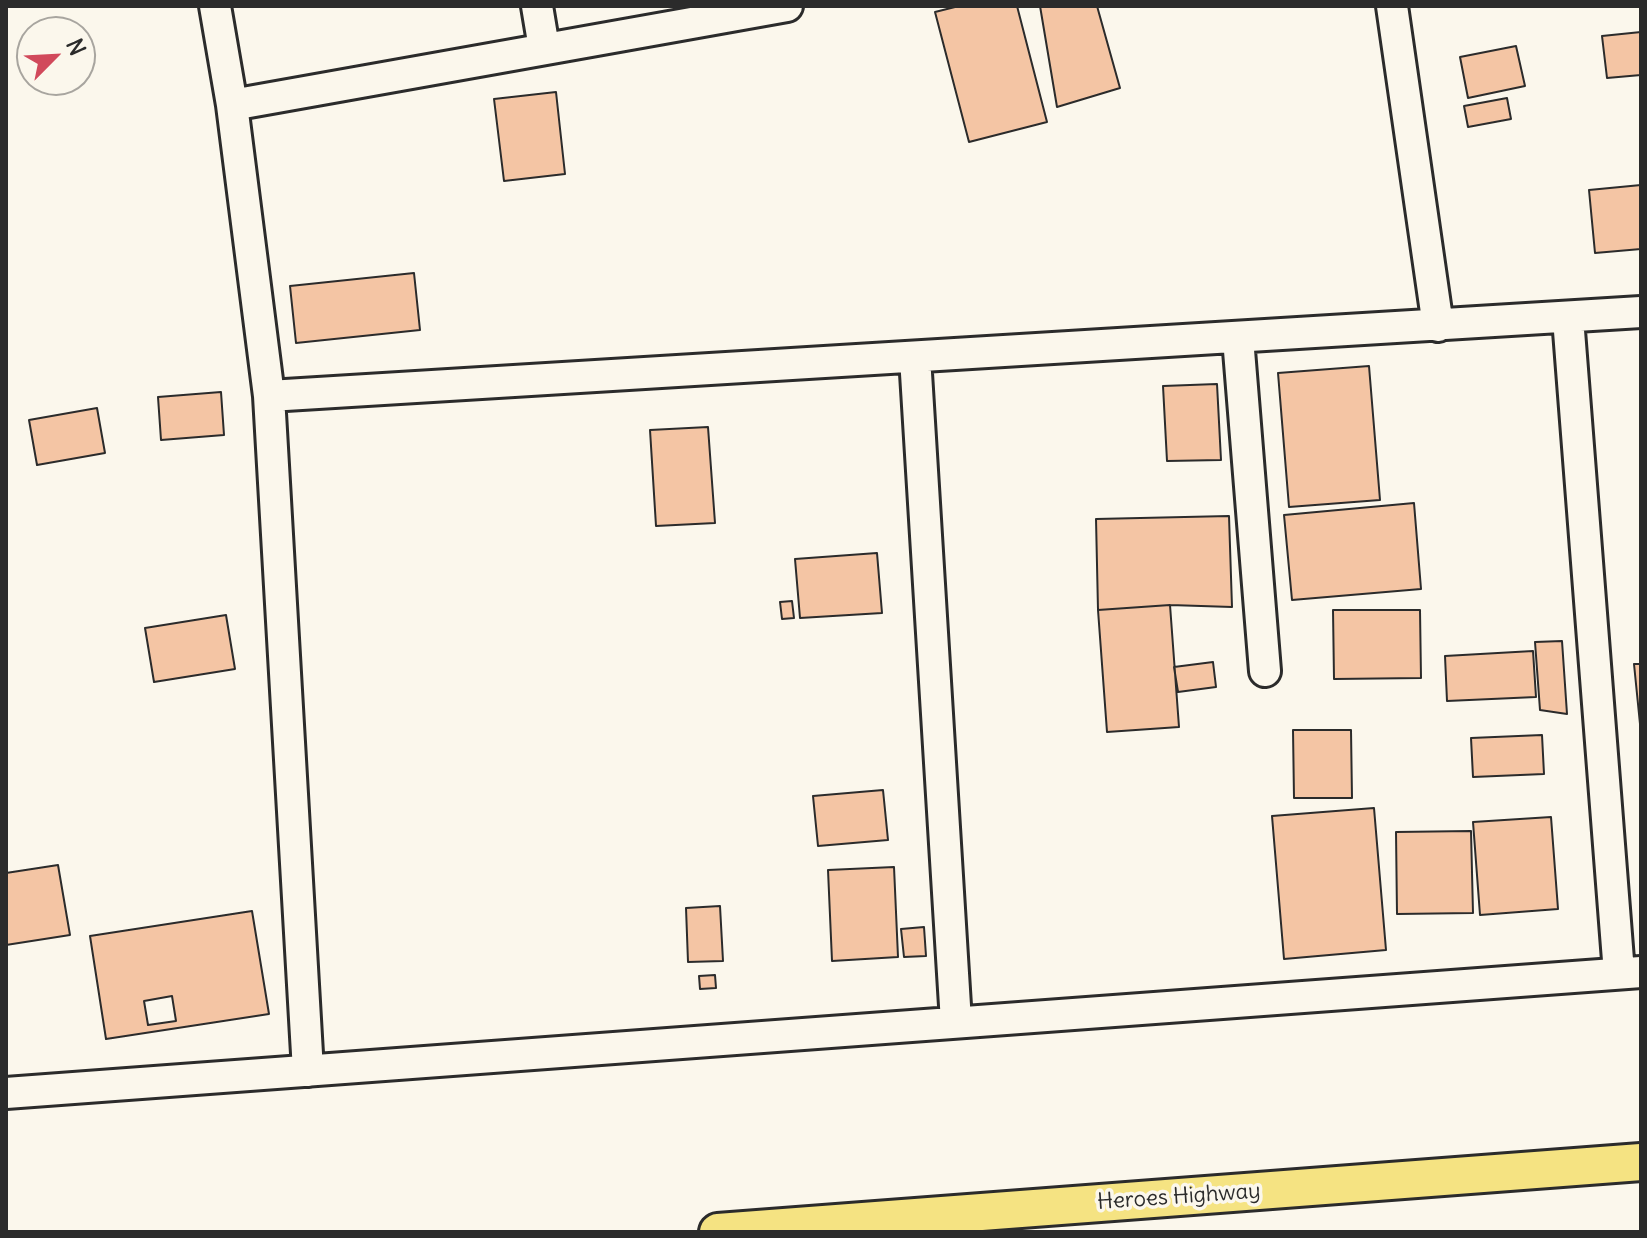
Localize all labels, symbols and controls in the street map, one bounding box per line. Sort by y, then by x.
north arrow [16,16,96,96]
text: N [60,34,92,60]
street label: Heroes Highway [1097,1178,1261,1216]

